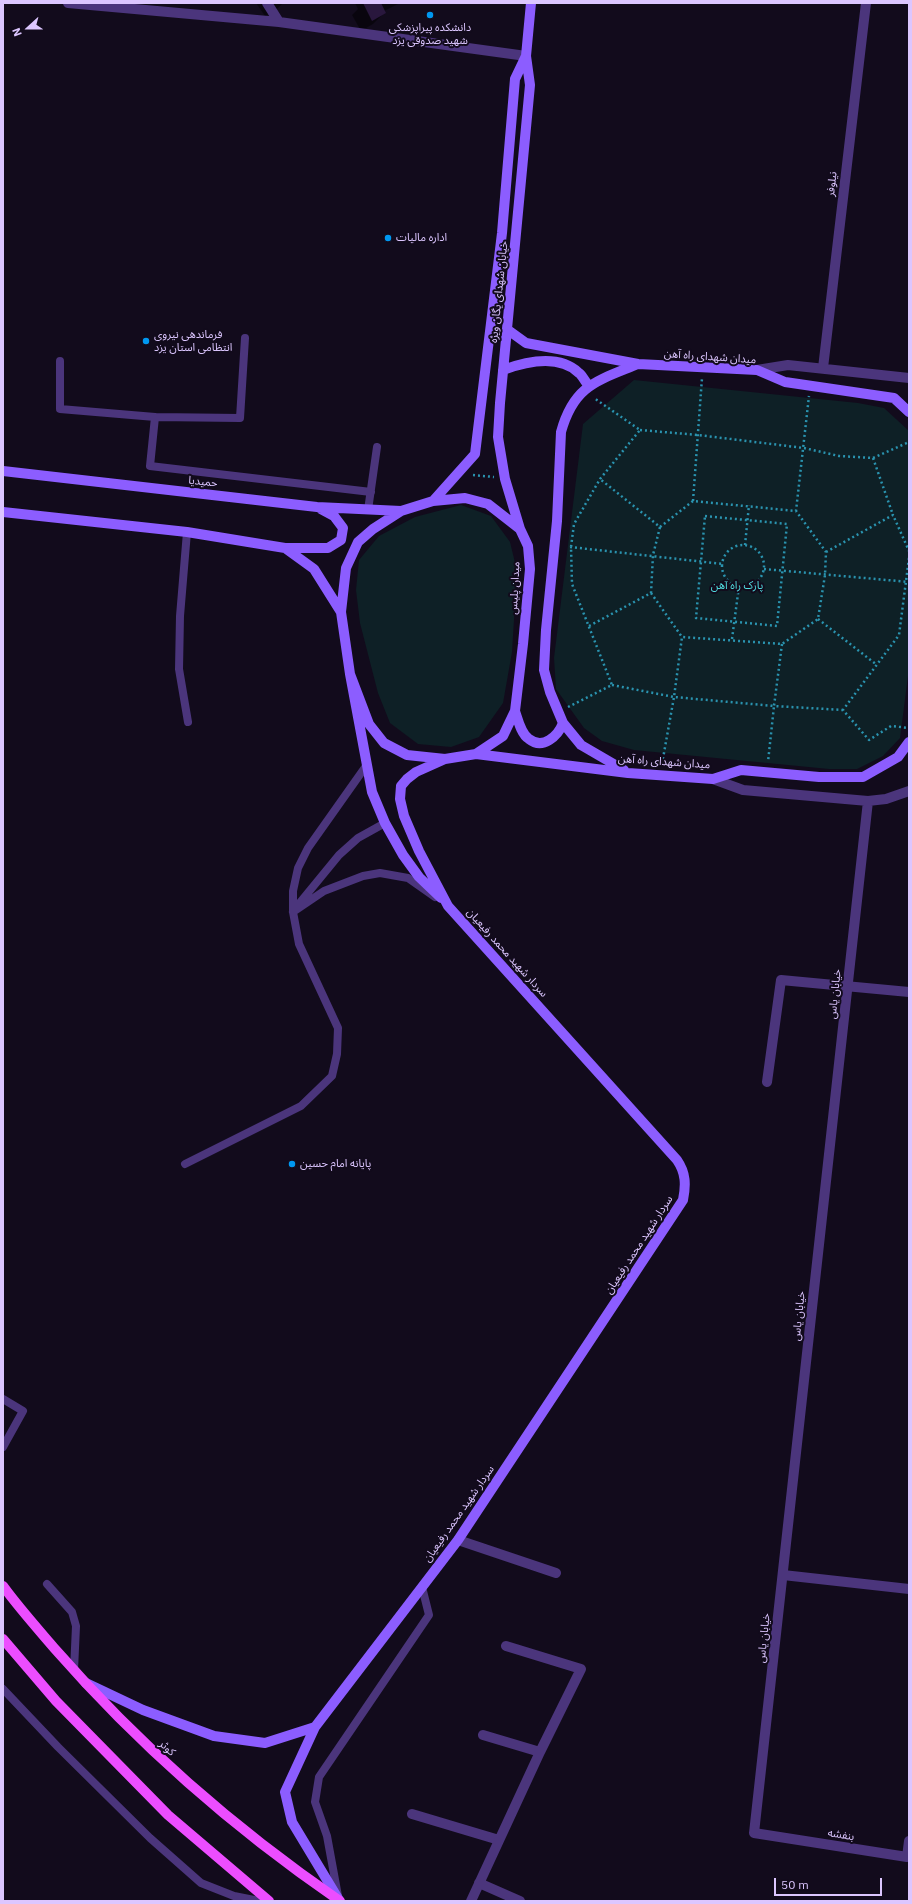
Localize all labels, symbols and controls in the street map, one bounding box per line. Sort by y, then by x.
north arrow [8,8,48,48]
marker: دانشکده پیراپزشکی شهید صدوقی یزد [425,10,435,20]
place label: دانشکده پیراپزشکی شهید صدوقی یزد [389,21,471,47]
text: N [9,26,25,39]
street label: نیلوفر [824,171,840,197]
place label: اداره مالیات [396,231,447,245]
marker: اداره مالیات [383,233,393,243]
street label: خیابان شهدای یگان ویژه [487,240,511,344]
place label: فرماندهی نیروی انتظامی استان یزد [154,328,232,354]
marker: فرماندهی نیروی انتظامی استان یزد [141,336,151,346]
street label: میدان شهدای راه آهن [663,347,757,367]
street label: حمیدیا [188,474,218,490]
street label: میدان پلیس [507,561,523,615]
park label: پارک راه آهن [711,579,763,593]
street label: میدان شهدای راه آهن [617,752,711,772]
street label: سردار شهید محمد رفیعیان [464,906,550,1000]
street label: خیابان یاس [826,969,844,1019]
place label: پایانه امام حسین [300,1157,371,1171]
marker: پایانه امام حسین [287,1159,297,1169]
street label: سردار شهید محمد رفیعیان [602,1193,676,1297]
street label: خیابان یاس [790,1291,808,1341]
street label: سردار شهید محمد رفیعیان [421,1463,497,1565]
street label: خیابان یاس [755,1613,773,1663]
street label: کوثر [156,1737,178,1759]
street label: بنفشه [827,1826,855,1844]
scale bar [776,1870,884,1896]
text: 50 m [781,1877,809,1892]

